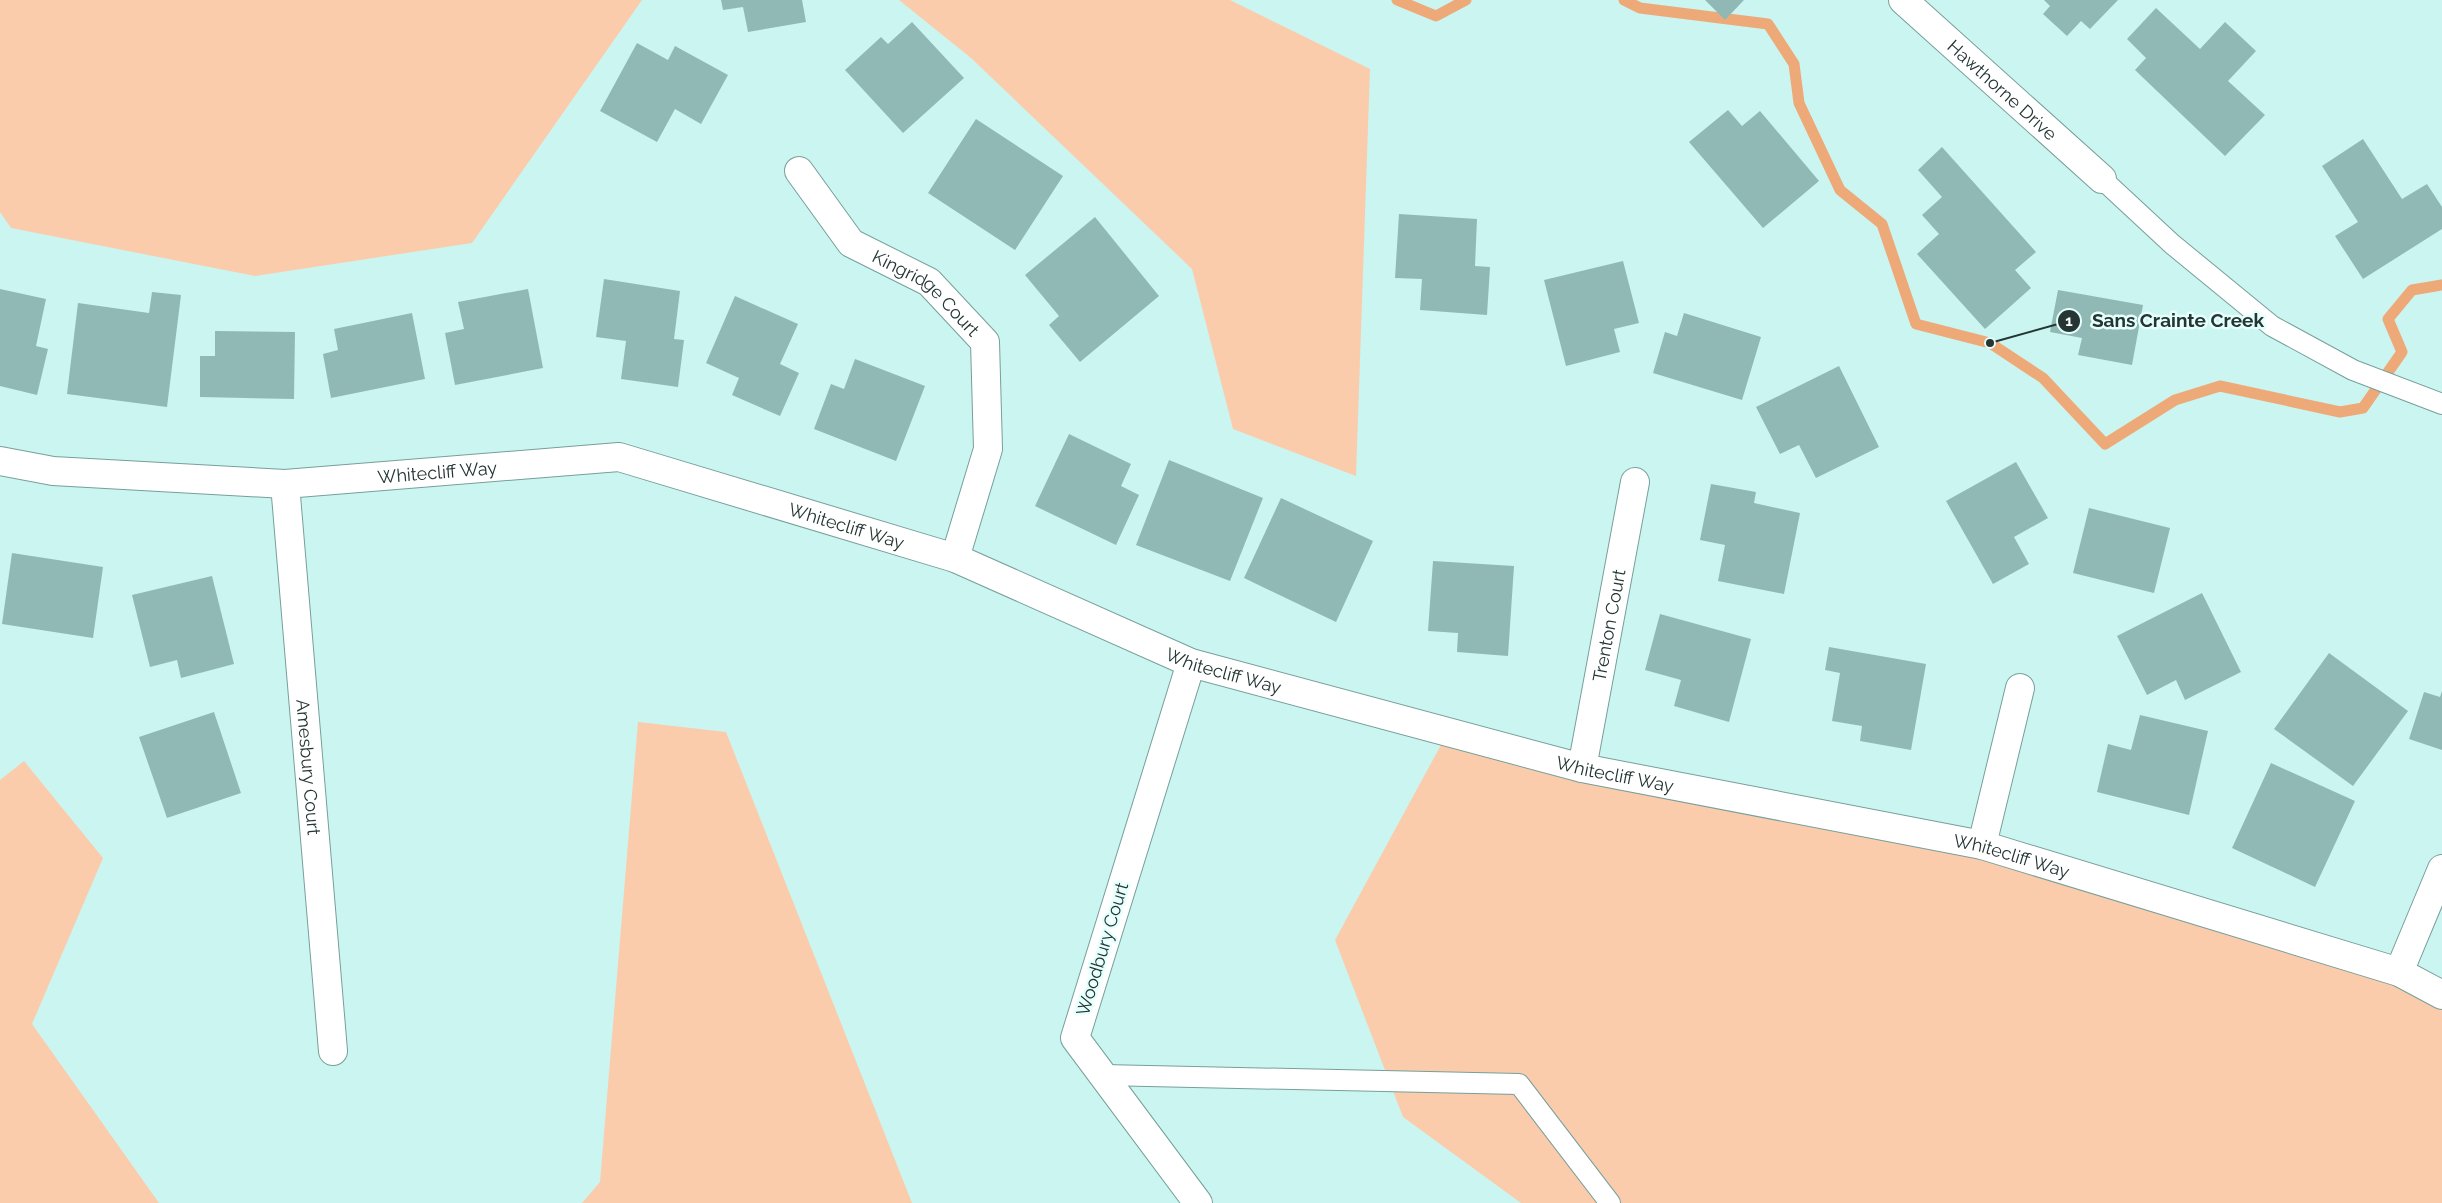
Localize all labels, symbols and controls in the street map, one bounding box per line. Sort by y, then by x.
street label: Hawthorne Drive [1944,35,2062,144]
street label: Kingridge Court [869,245,984,340]
callout: Sans Crainte Creek [2057,304,2274,338]
text: Sans Crainte Creek [2092,309,2264,331]
text: 1 [2065,312,2073,330]
street label: Whitecliff Way [377,456,498,487]
street label: Whitecliff Way [786,498,907,553]
street label: Trenton Court [1588,567,1629,683]
street label: Whitecliff Way [1163,643,1284,697]
street label: Amesbury Court [293,698,325,836]
street label: Whitecliff Way [1554,751,1676,796]
street label: Whitecliff Way [1952,829,2072,882]
street label: Woodbury Court [1072,880,1132,1018]

